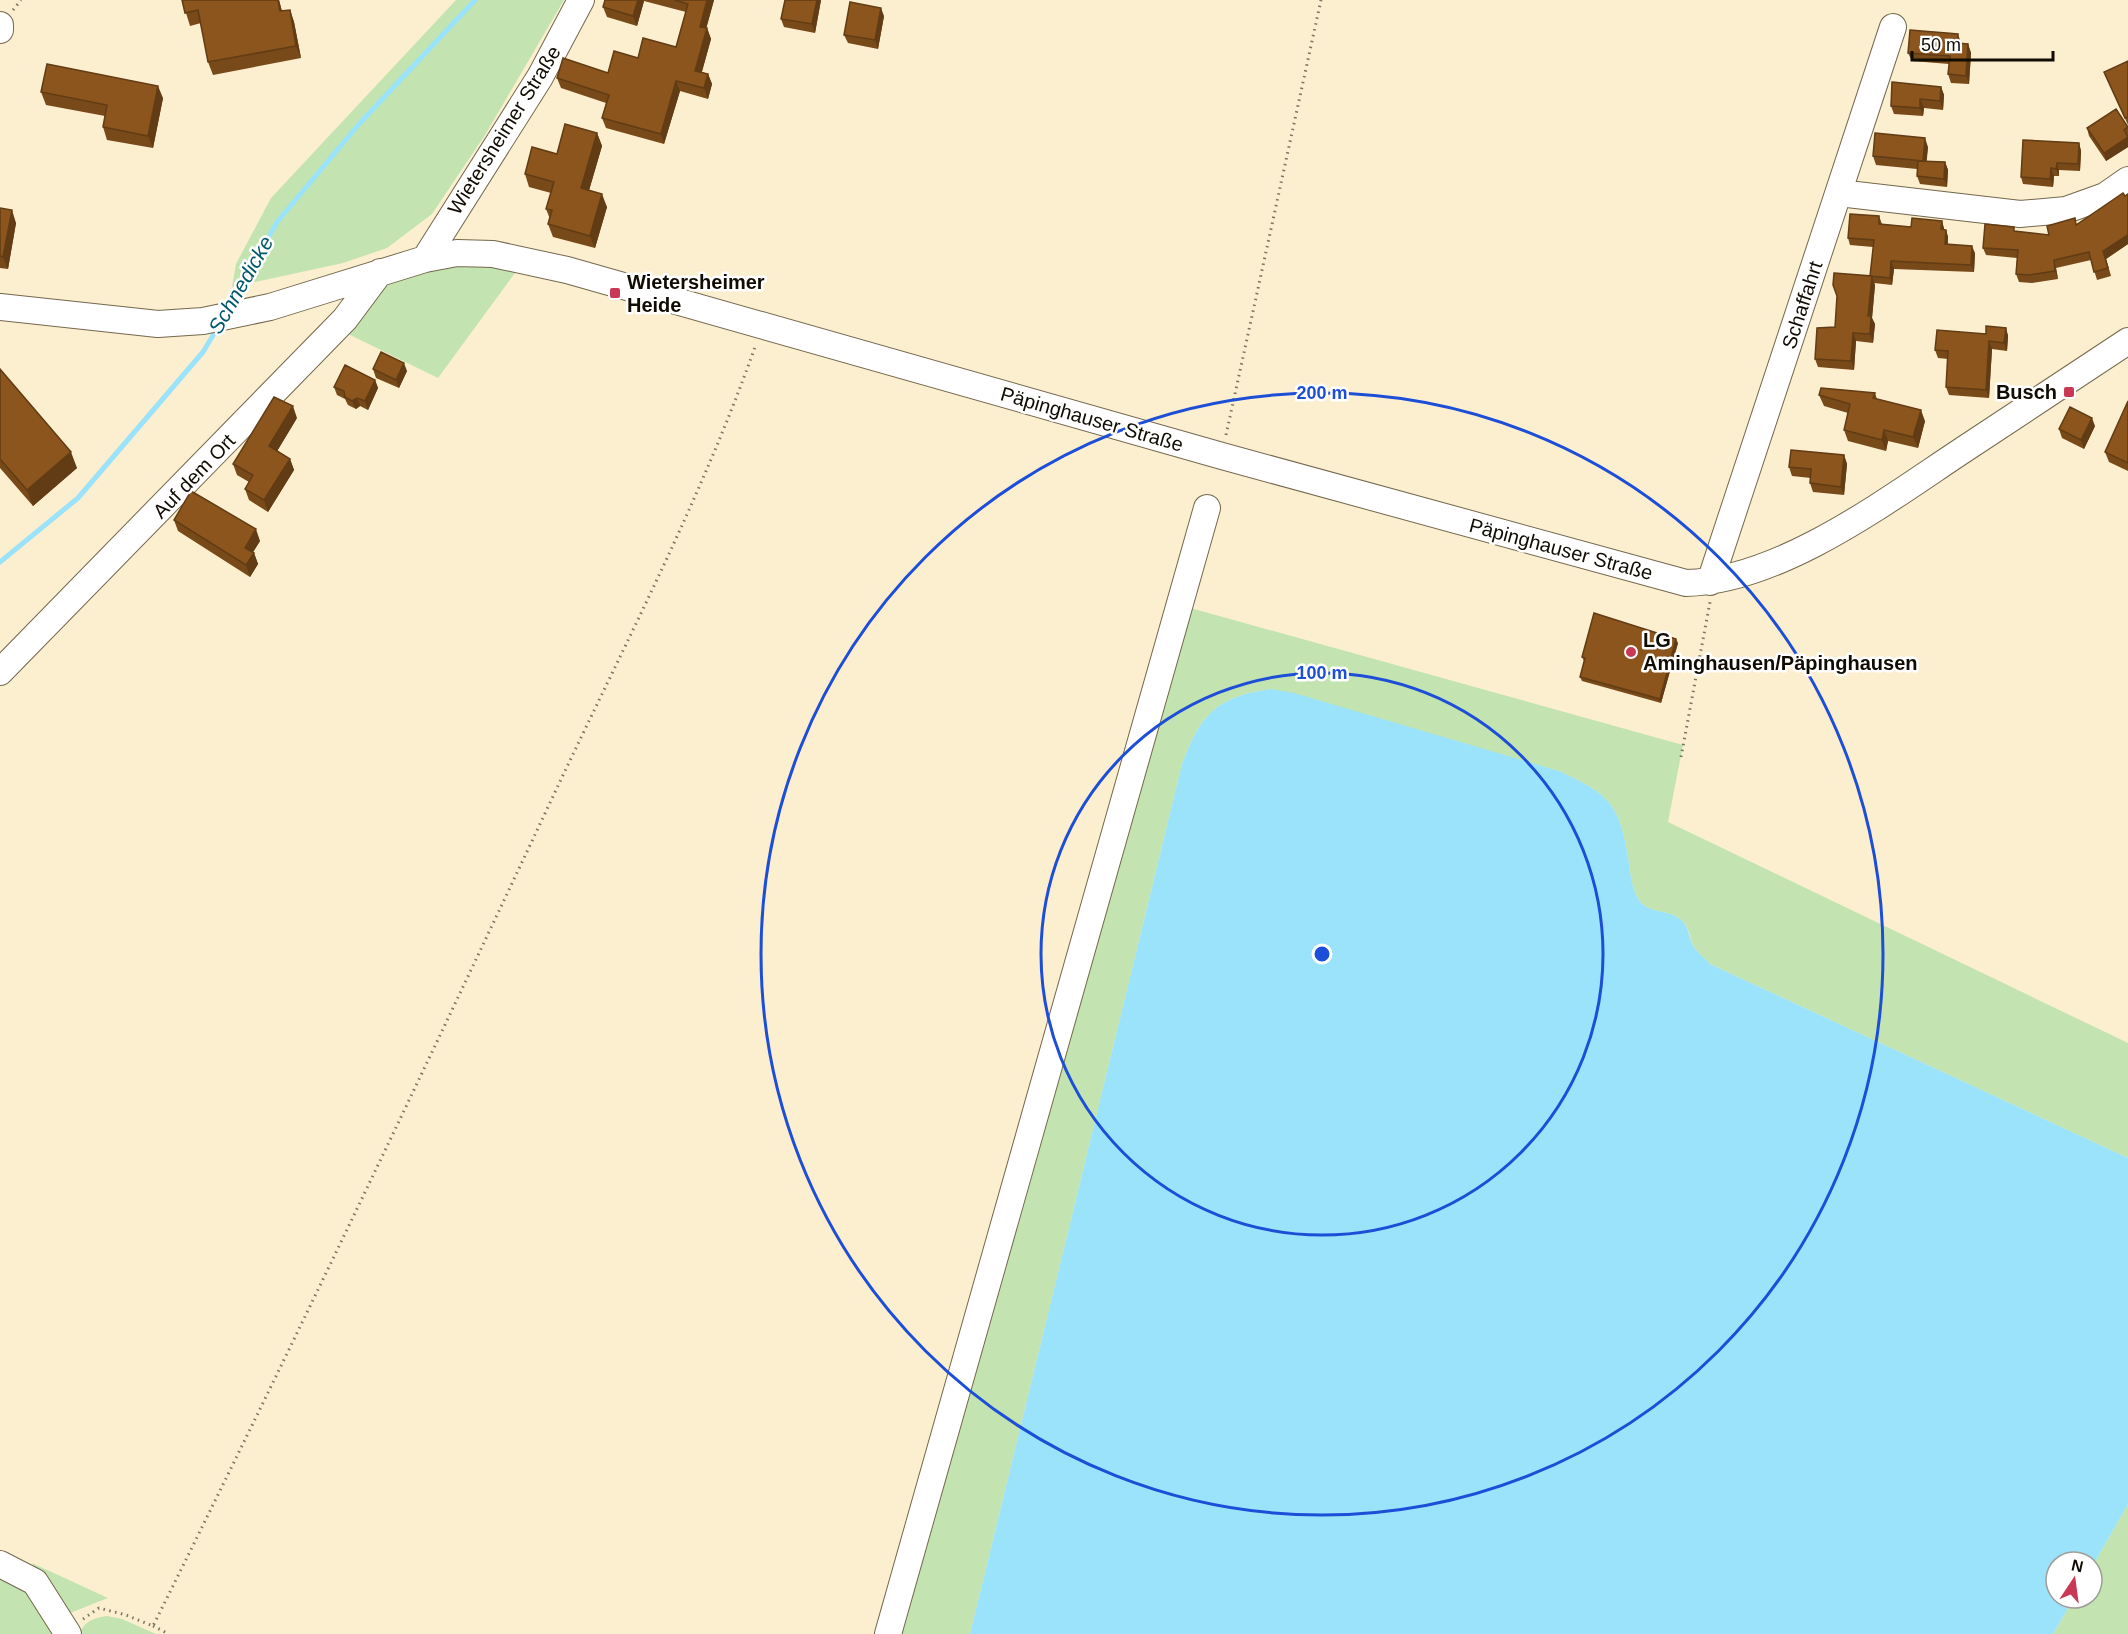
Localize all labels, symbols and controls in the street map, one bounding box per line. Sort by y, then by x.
scale bar [1912,24,2053,62]
text: 50 m [1921,35,1961,55]
street label: Wietersheimer Straße [443,42,565,218]
water label: Schnedicke [203,232,278,338]
street label: Schaffahrt [1778,258,1827,352]
place label: Wietersheimer Heide [627,271,765,316]
marker: Wietersheimer Heide [608,286,622,300]
place label: Busch [1996,381,2057,403]
street label: Päpinghauser Straße [998,382,1186,456]
text: 200 m [1296,383,1348,403]
marker: Busch [2062,385,2076,399]
street label: Auf dem Ort [149,429,240,522]
street label: Päpinghauser Straße [1467,514,1655,584]
place label: LG Aminghausen/Päpinghausen [1643,629,1917,674]
marker: LG Aminghausen/Päpinghausen [1624,645,1638,659]
text: 100 m [1296,663,1348,683]
centre of rings [1312,944,1332,964]
north arrow [2044,1550,2104,1610]
text: N [2070,1556,2085,1575]

